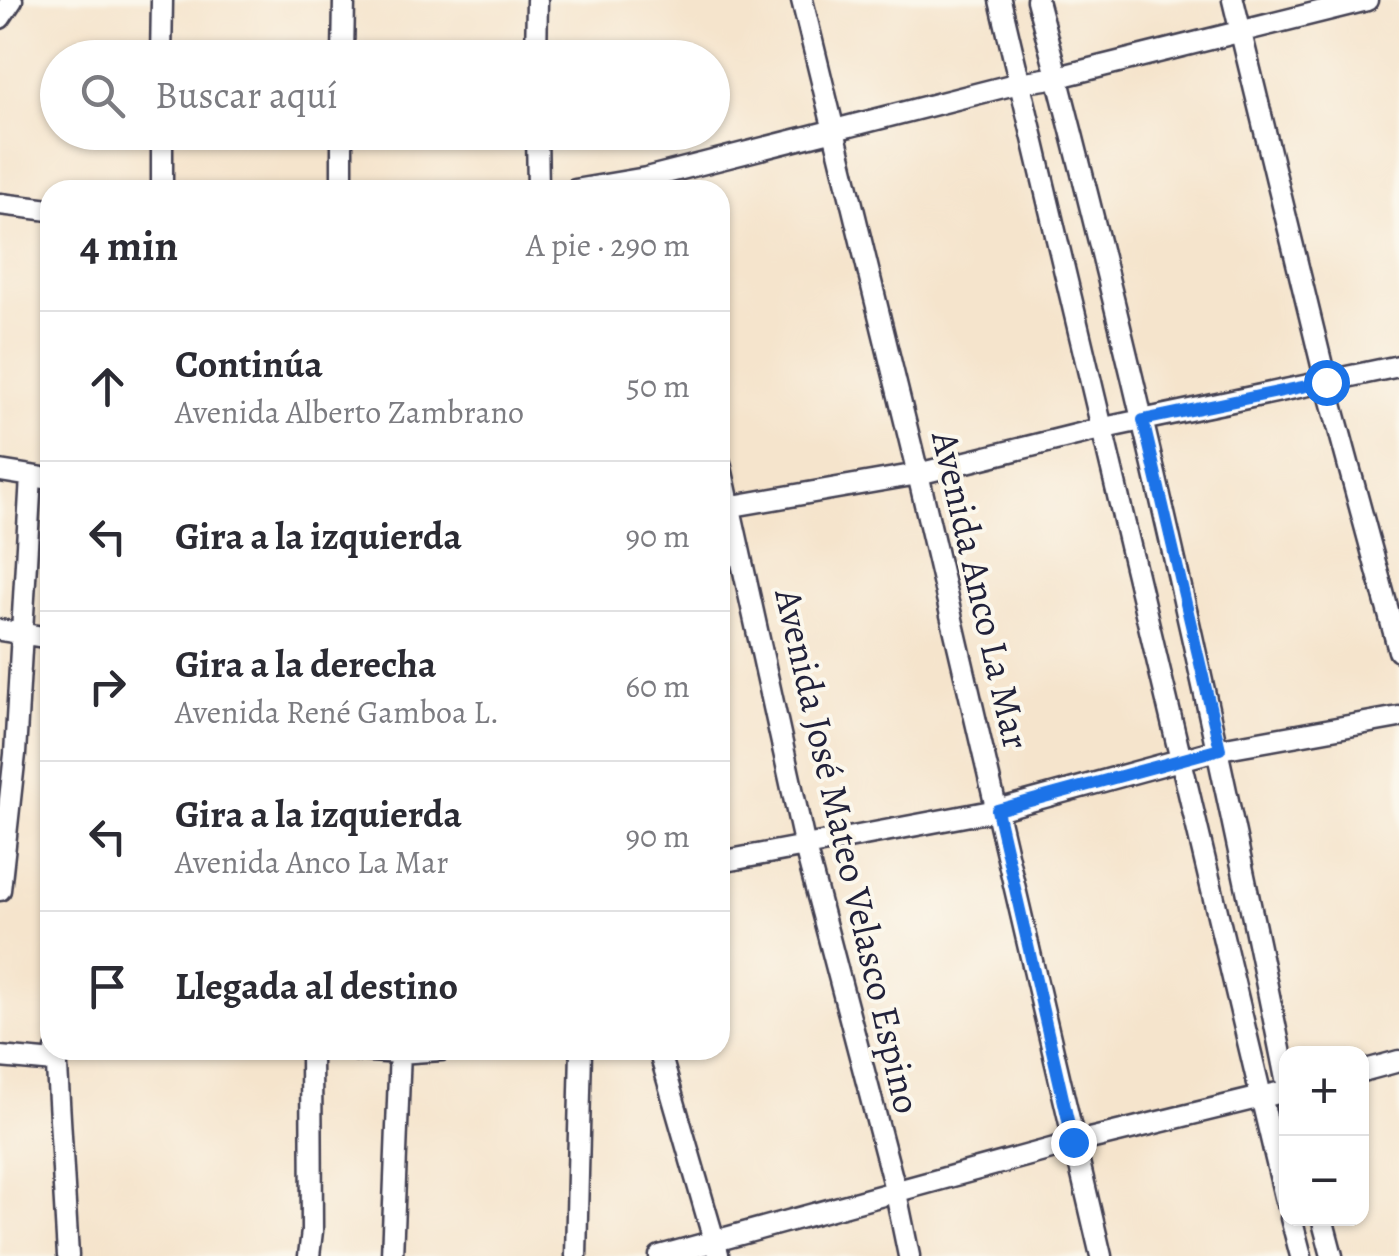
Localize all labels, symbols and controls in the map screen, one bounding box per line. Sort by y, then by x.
search box [40,40,730,150]
icon: search [75,68,130,123]
text: Buscar aquí [155,69,338,121]
text: 4 min [80,217,178,274]
text: A pie · 290 m [526,223,690,267]
text: Continúa [175,338,323,390]
icon: ahead [80,359,135,414]
route start [1304,360,1350,406]
text: 50 m [626,364,690,408]
text: Avenida Alberto Zambrano [175,390,524,434]
street label: Avenida Anco La Mar [919,425,1043,754]
icon: left [80,509,135,564]
text: Gira a la izquierda [175,510,462,562]
text: 90 m [625,514,690,558]
street label: Avenida José Mateo Velasco Espino [762,583,934,1118]
text: Gira a la derecha [175,638,436,690]
icon: right [80,659,135,714]
text: 60 m [625,664,690,708]
text: Avenida René Gamboa L. [175,690,499,734]
text: Gira a la izquierda [175,788,462,840]
icon: left [80,809,135,864]
text: 90 m [625,814,690,858]
text: Avenida Anco La Mar [175,840,448,884]
icon: arrive [80,959,135,1014]
text: Llegada al destino [175,960,458,1012]
map controls [1279,1046,1369,1226]
button: + [1279,1046,1369,1136]
route end [1051,1120,1097,1166]
button: − [1279,1136,1369,1226]

